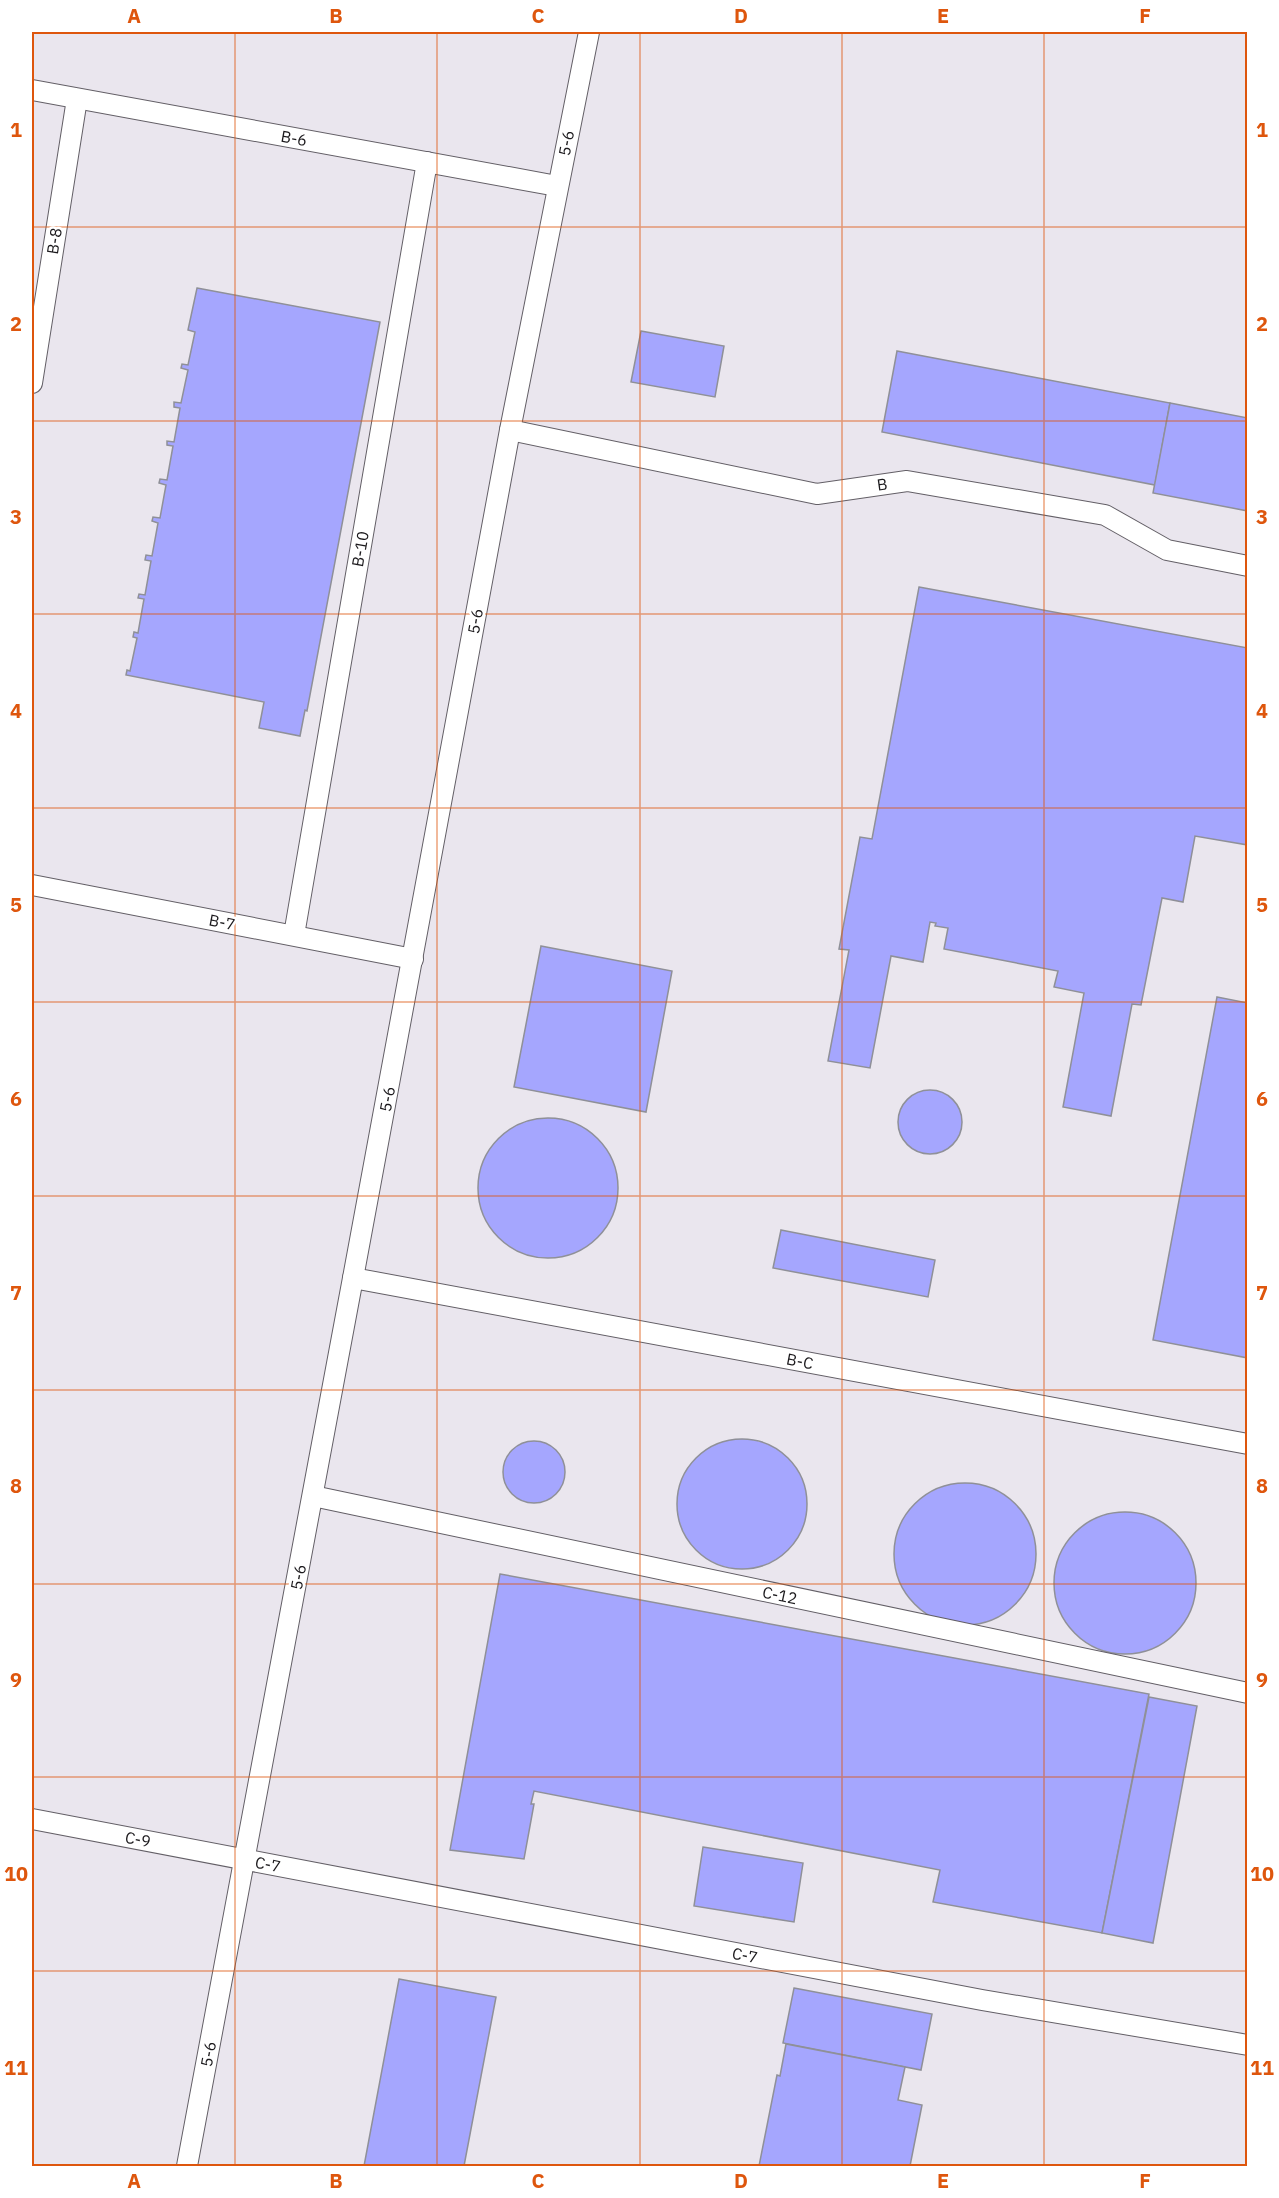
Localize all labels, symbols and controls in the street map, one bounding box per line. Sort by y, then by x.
text: A [127,2,141,29]
text: B [329,2,343,29]
text: C [531,2,545,29]
text: D [734,2,748,29]
text: E [937,2,949,29]
text: F [1139,2,1151,29]
text: 1 [10,116,22,143]
text: 1 [1256,116,1268,143]
street label: B-6 [279,126,309,150]
street label: 5-6 [554,129,578,157]
street label: B-8 [42,226,66,256]
text: 2 [10,310,22,337]
text: 2 [1256,310,1268,337]
street label: B [875,473,889,495]
text: 3 [10,503,22,530]
text: 3 [1256,503,1268,530]
street label: B-10 [347,530,373,568]
street label: 5-6 [463,607,487,635]
text: 4 [10,697,22,724]
text: 4 [1256,697,1268,724]
text: 5 [10,891,22,918]
text: 5 [1256,891,1268,918]
street label: B-7 [207,910,237,934]
text: 6 [10,1085,22,1112]
street label: 5-6 [375,1085,399,1113]
text: 6 [1256,1085,1268,1112]
text: 7 [10,1279,22,1306]
text: 7 [1256,1279,1268,1306]
street label: B-C [785,1349,815,1373]
text: 8 [10,1472,22,1499]
text: 8 [1256,1472,1268,1499]
street label: 5-6 [286,1563,310,1591]
street label: C-12 [761,1582,799,1608]
text: 9 [10,1666,22,1693]
text: 9 [1256,1666,1268,1693]
street label: C-9 [124,1827,152,1851]
street label: C-7 [254,1852,282,1876]
text: 10 [4,1860,28,1887]
text: 10 [1250,1860,1274,1887]
street label: C-7 [731,1943,759,1967]
street label: 5-6 [196,2040,220,2068]
text: 11 [4,2054,28,2081]
text: 11 [1250,2054,1274,2081]
text: A [127,2167,141,2194]
text: B [329,2167,343,2194]
text: C [531,2167,545,2194]
text: D [734,2167,748,2194]
text: E [937,2167,949,2194]
text: F [1139,2167,1151,2194]

